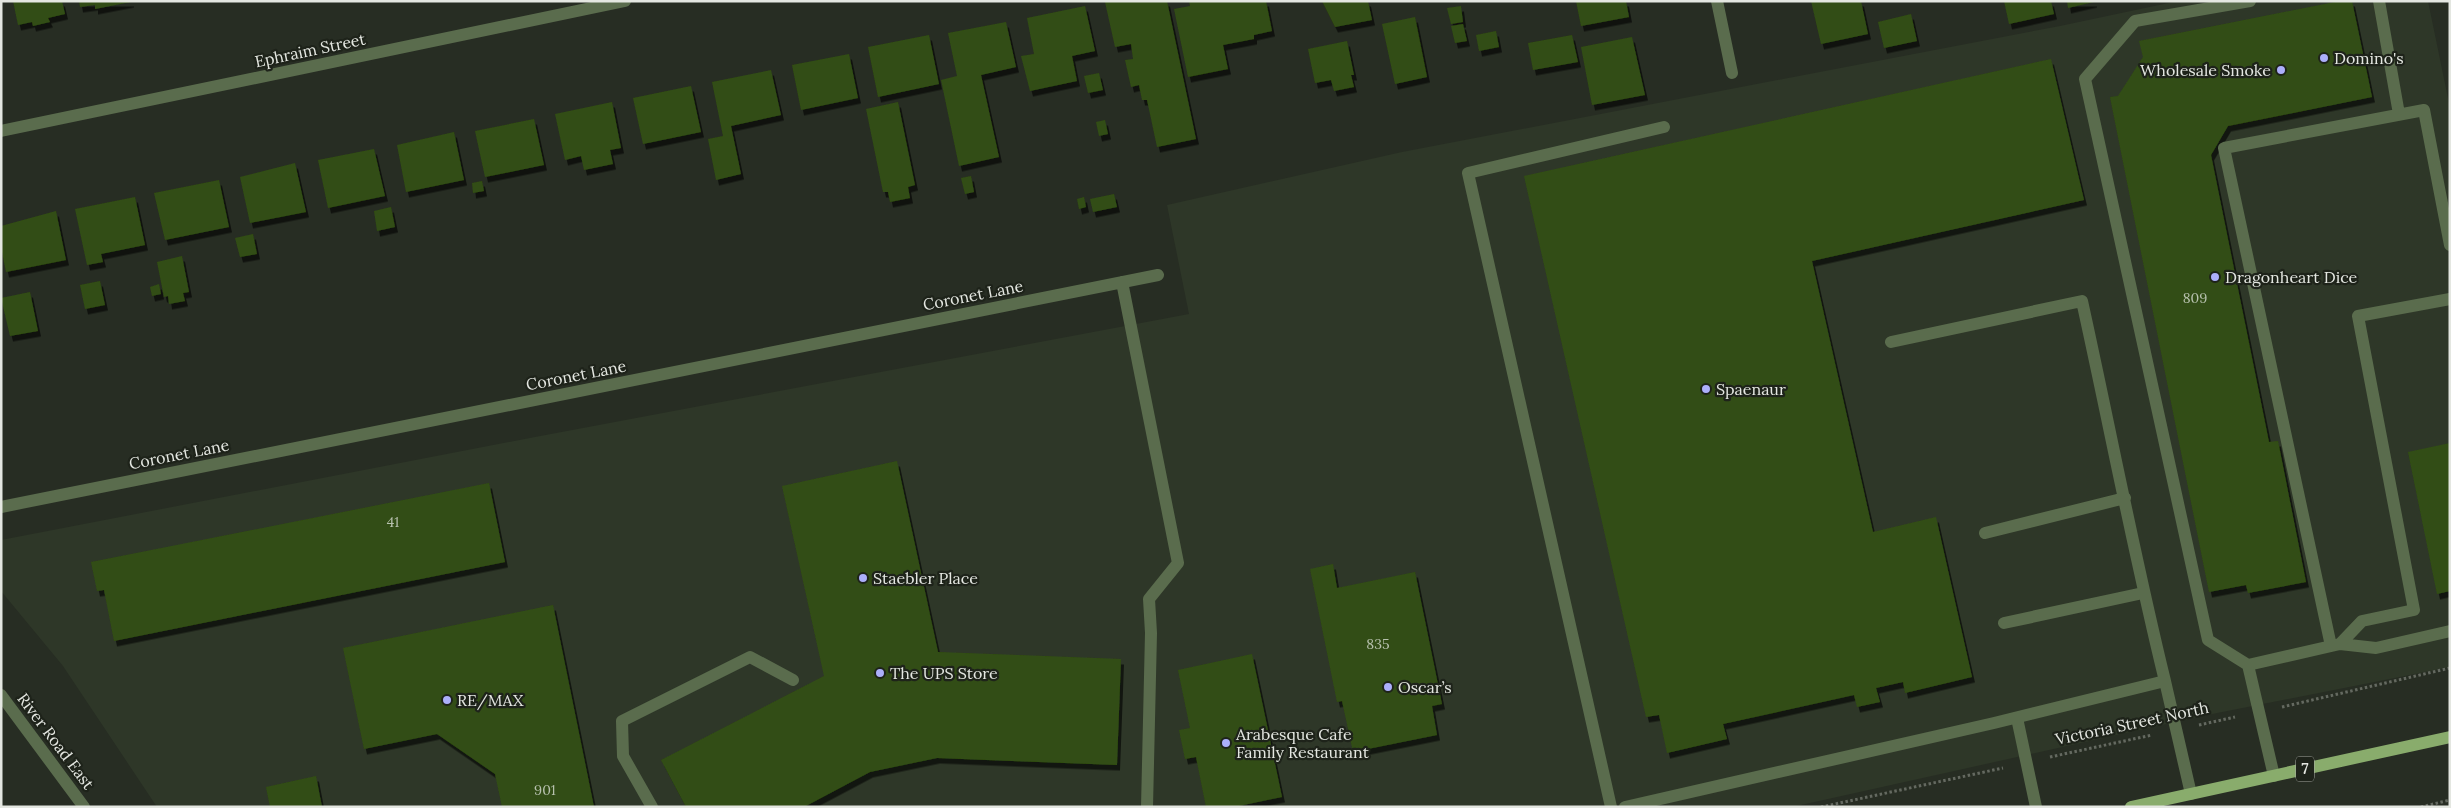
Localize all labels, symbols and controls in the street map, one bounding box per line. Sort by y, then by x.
street label: Ephraim Street [253,28,368,71]
place label: Domino's [2334,48,2404,68]
marker: Domino's [2318,52,2330,64]
place label: Wholesale Smoke [2140,60,2271,80]
marker: Wholesale Smoke [2275,64,2287,76]
place label: Dragonheart Dice [2225,267,2358,287]
marker: Dragonheart Dice [2209,271,2221,283]
street label: Coronet Lane [921,275,1025,315]
house number: 809 [2183,289,2207,307]
street label: Coronet Lane [524,355,628,395]
place label: Spaenaur [1716,379,1786,399]
marker: Spaenaur [1700,383,1712,395]
street label: Coronet Lane [127,434,231,474]
house number: 41 [387,513,399,531]
place label: Staebler Place [873,568,978,588]
marker: Staebler Place [857,572,869,584]
house number: 835 [1366,635,1390,653]
place label: The UPS Store [890,663,998,683]
marker: The UPS Store [874,667,886,679]
place label: Oscar’s [1398,677,1452,697]
marker: Oscar’s [1382,681,1394,693]
street label: River Road East [13,689,99,794]
place label: RE/MAX [457,690,524,711]
marker: RE/MAX [441,694,453,706]
street label: Victoria Street North [2052,697,2211,749]
place label: Arabesque Cafe Family Restaurant [1235,724,1370,762]
marker: Arabesque Cafe Family Restaurant [1220,737,1232,749]
road number: 7 [2296,756,2314,782]
house number: 901 [534,781,556,799]

